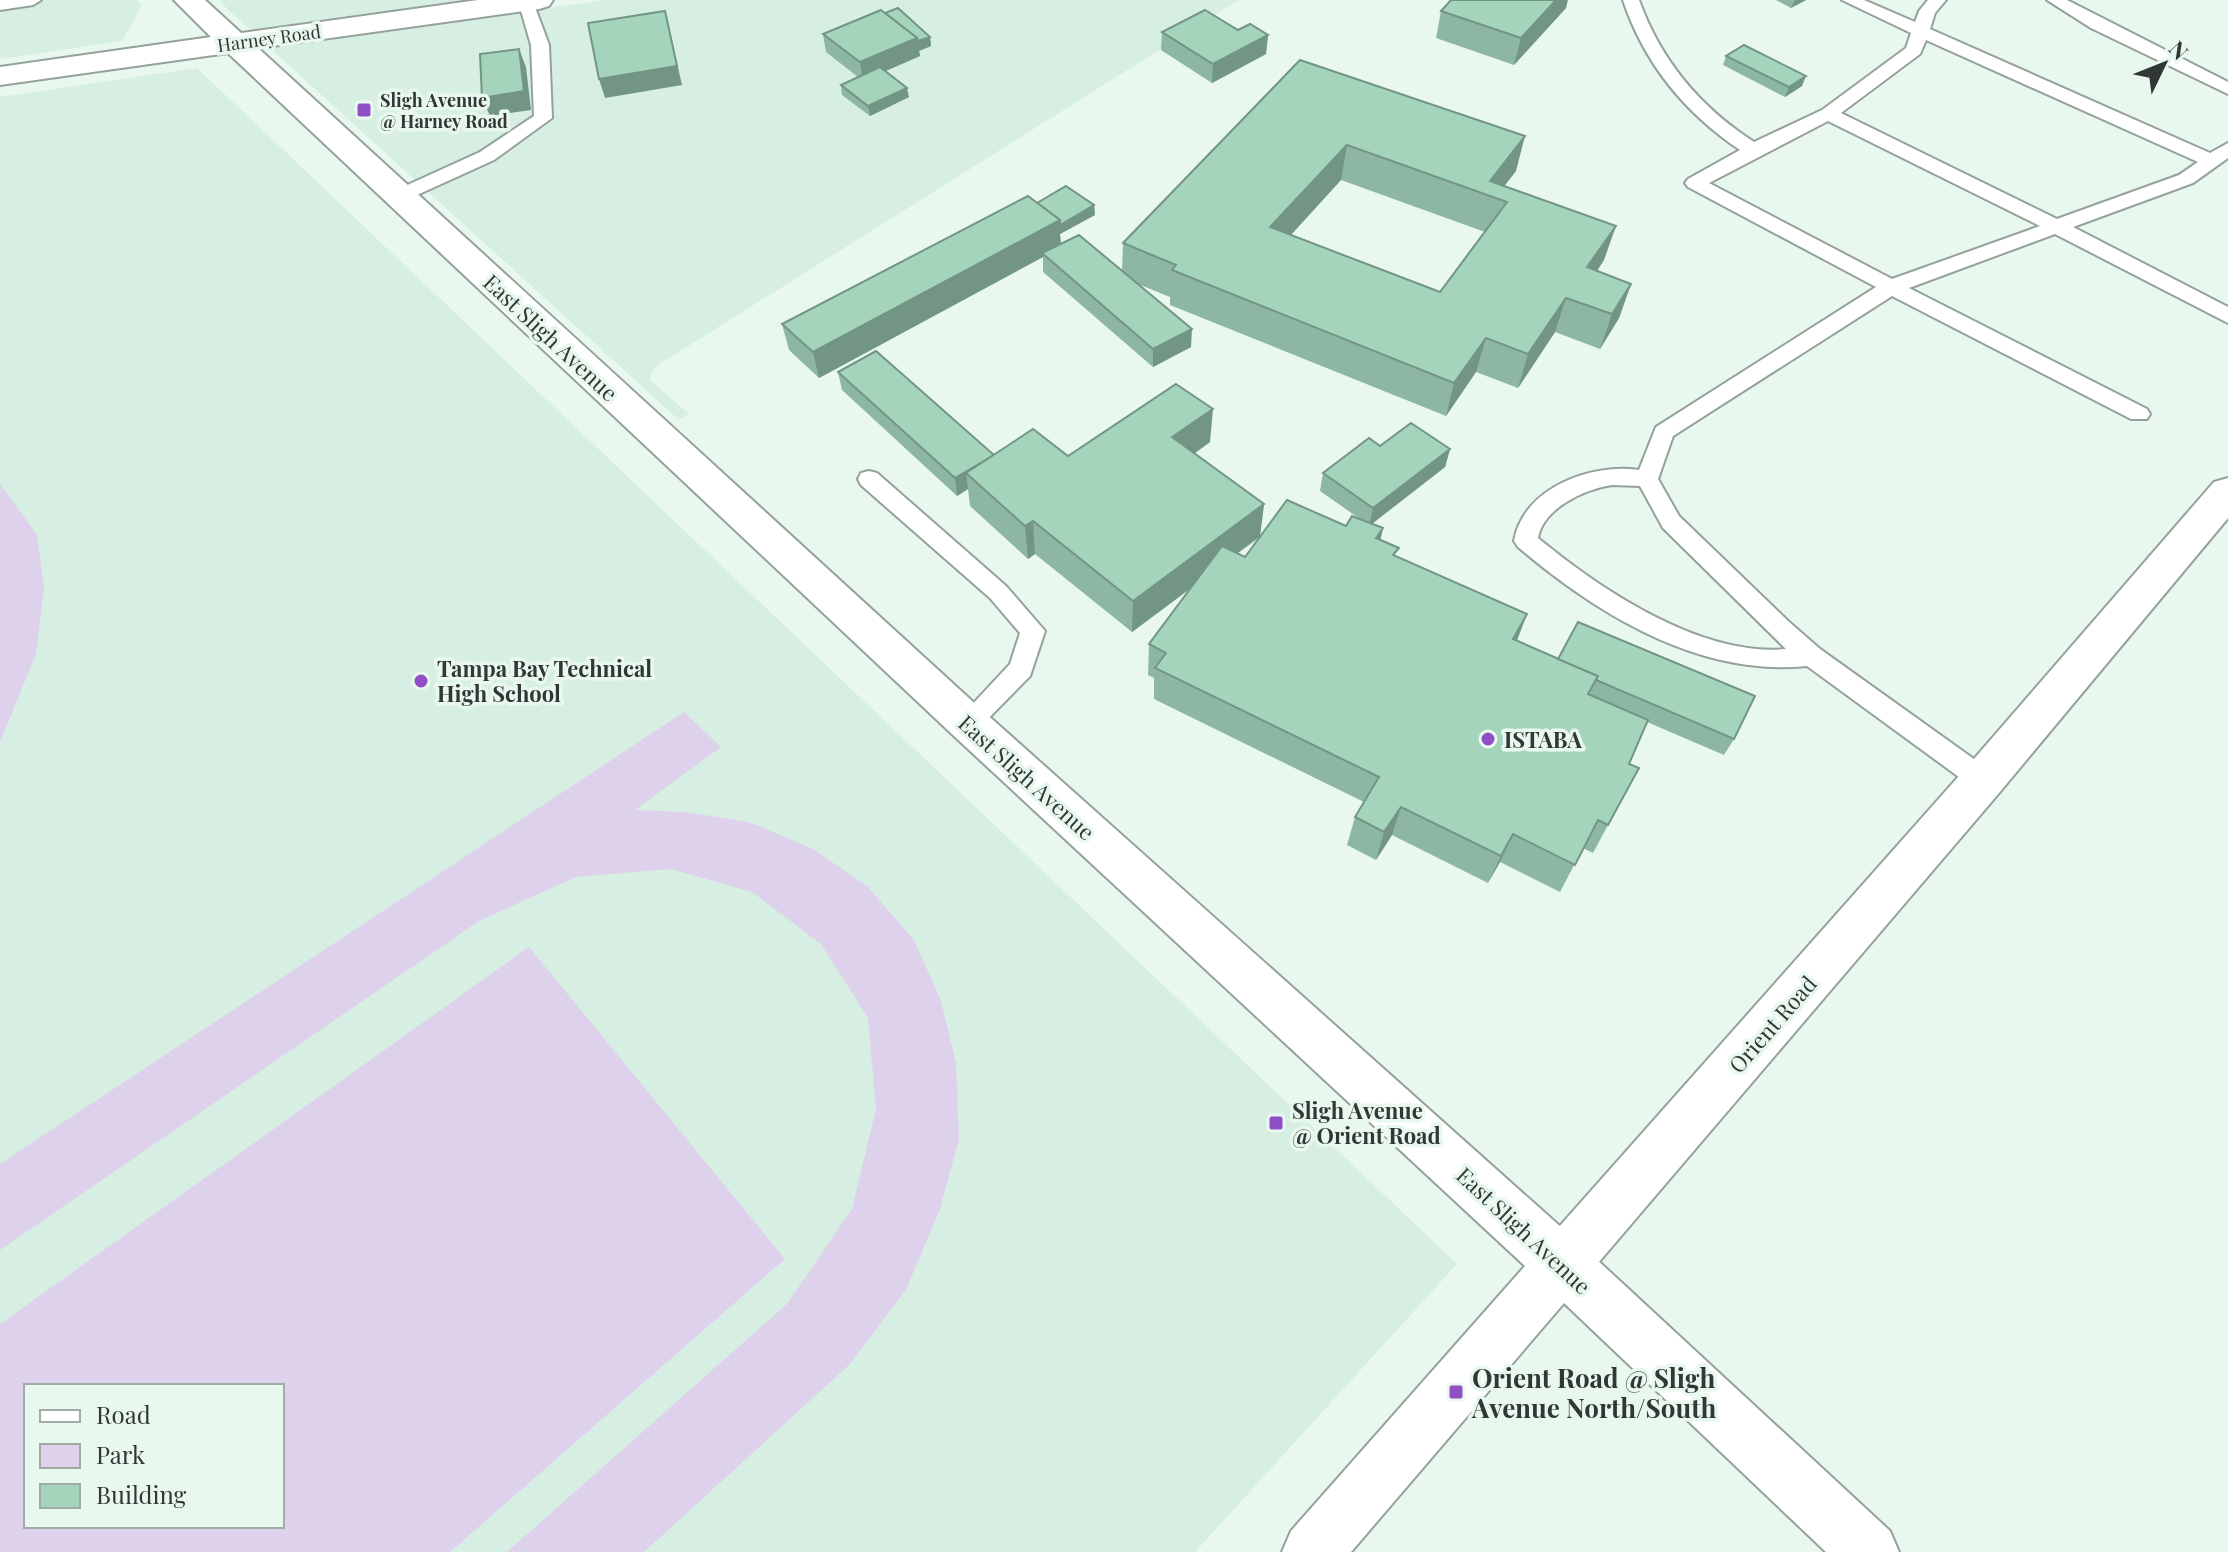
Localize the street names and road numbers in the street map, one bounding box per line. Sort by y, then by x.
street label: Harney Road [216,19,323,57]
street label: East Sligh Avenue [477,267,625,407]
street label: East Sligh Avenue [952,708,1102,846]
street label: Orient Road [1721,969,1823,1079]
street label: East Sligh Avenue [1450,1160,1598,1300]

